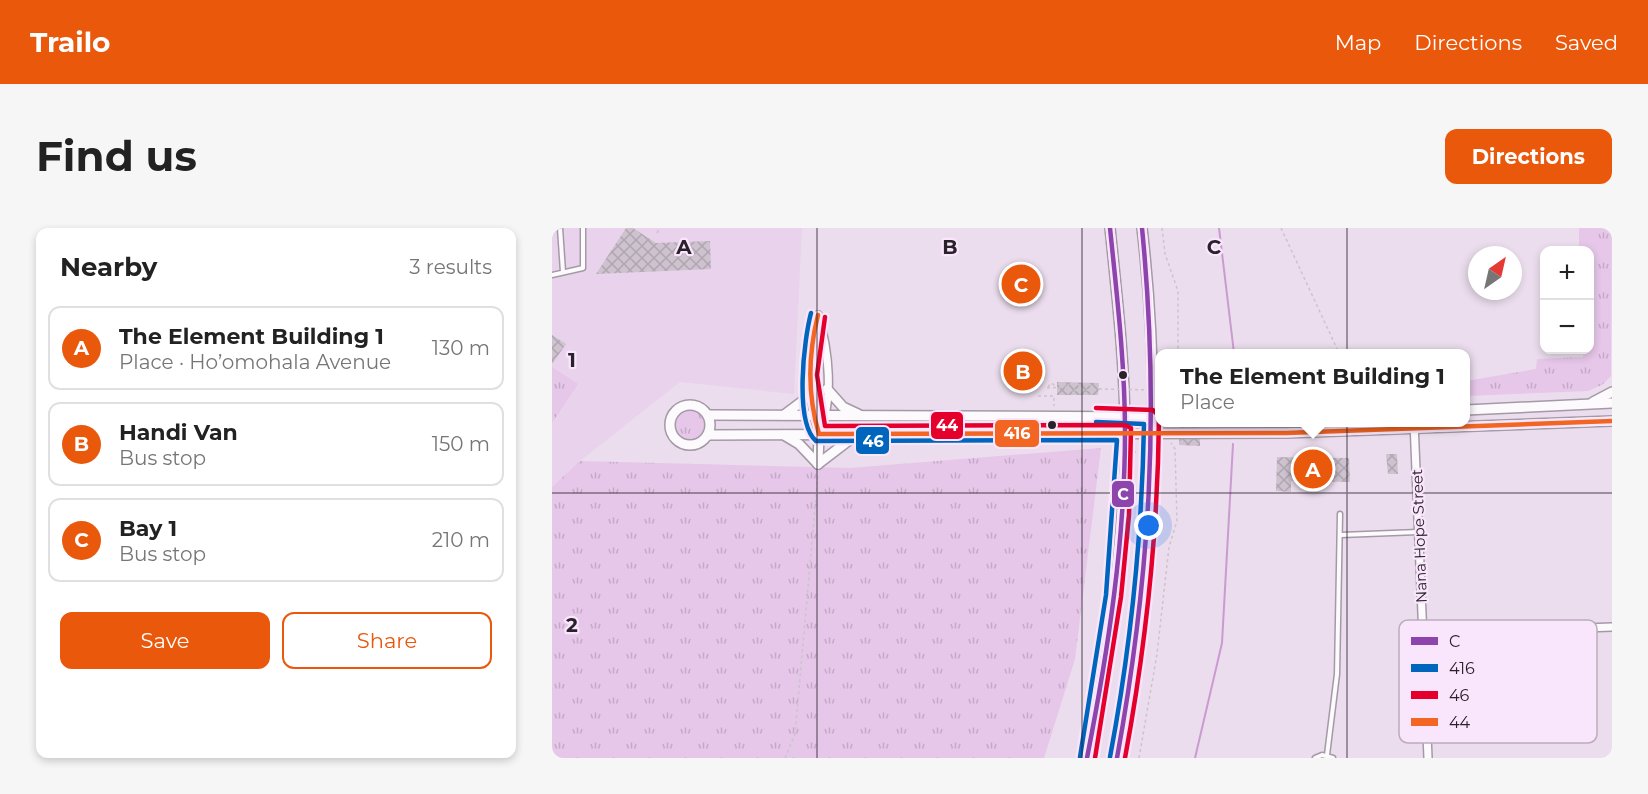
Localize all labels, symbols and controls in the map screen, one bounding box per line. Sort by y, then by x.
text: Trailo [30,25,110,59]
text: Map [1335,30,1381,55]
text: Directions [1414,30,1522,55]
text: Saved [1555,30,1618,55]
button: Directions [1445,129,1612,184]
text: Find us [36,130,197,182]
text: A [675,235,692,259]
text: B [942,235,958,259]
text: C [1207,235,1222,259]
north arrow [1468,246,1522,300]
map controls [1540,246,1594,354]
button: + [1540,246,1594,300]
text: Nearby [60,251,157,283]
text: 3 results [409,255,492,279]
pin: C [1002,262,1040,306]
button: − [1540,300,1594,354]
text: The Element Building 1 [119,323,384,350]
text: A [74,336,89,360]
text: 130 m [432,336,490,360]
text: 1 [568,348,576,372]
pin: B [1004,348,1042,394]
popup [1155,349,1470,427]
text: Place · Ho’omohala Avenue [119,350,391,374]
text: The Element Building 1 [1180,363,1445,390]
unlabelled marker [1117,369,1129,381]
text: Place [1180,390,1235,414]
line badge: 44 [930,411,964,440]
text: 44 [936,416,958,435]
text: Handi Van [119,419,238,446]
line badge: 416 [994,419,1040,448]
unlabelled marker [1046,419,1058,431]
text: 416 [1003,424,1031,443]
line badge: 46 [855,426,890,455]
text: B [74,432,89,456]
text: 150 m [432,432,490,456]
text: 46 [862,432,884,451]
text: Bus stop [119,446,206,470]
pin: A [1294,446,1332,492]
street label: Nana Hope Street [1407,469,1431,603]
line badge: C [1111,480,1135,508]
text: C [1117,485,1129,504]
your location [1134,511,1163,540]
text: Bay 1 [119,515,177,542]
text: C [74,528,89,552]
text: 210 m [432,528,490,552]
text: Bus stop [119,542,206,566]
button: Save [60,612,270,669]
button: Share [282,612,492,669]
text: 2 [566,613,578,637]
legend [1399,620,1597,743]
text: C [1449,632,1460,651]
text: 416 [1449,659,1475,678]
text: 46 [1449,686,1470,705]
text: 44 [1449,713,1471,732]

